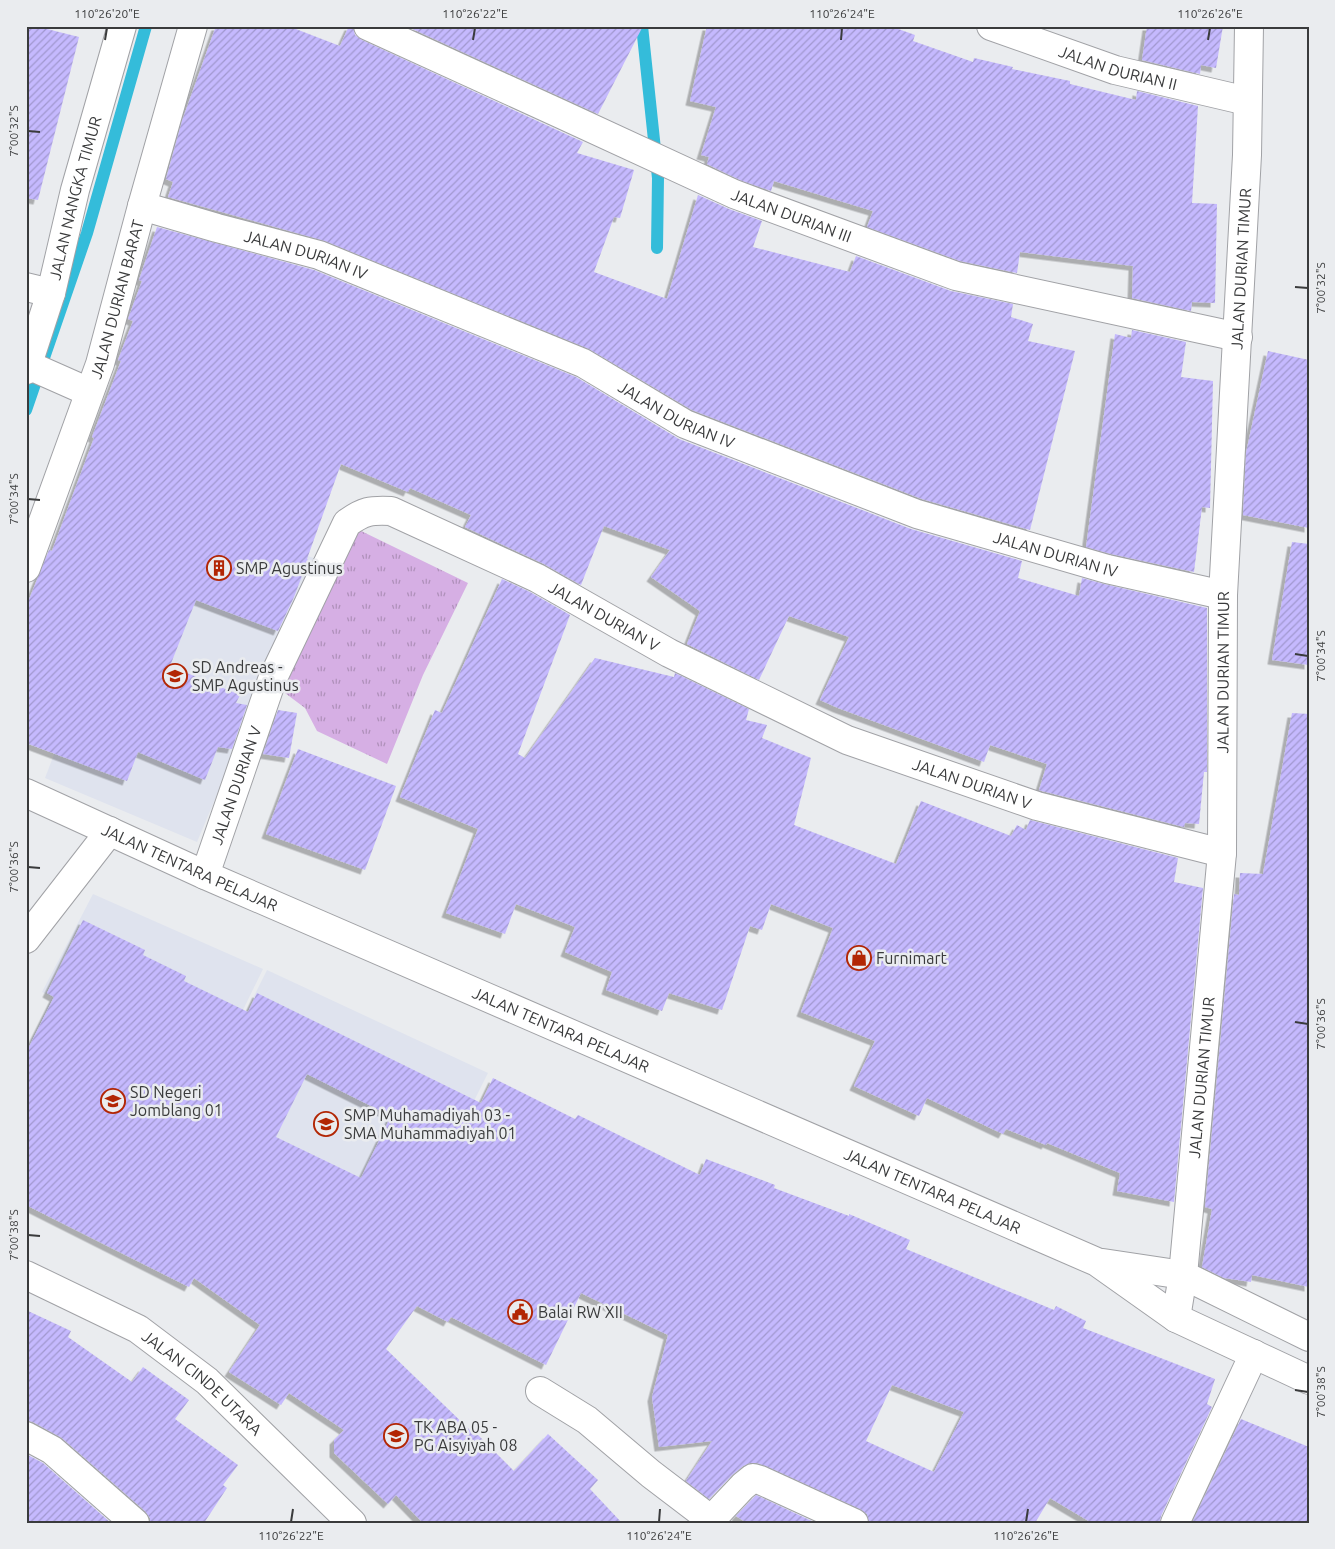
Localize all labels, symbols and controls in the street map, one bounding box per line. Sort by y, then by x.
text: 110°26'20"E [74,7,140,20]
text: 110°26'22"E [442,7,508,20]
text: 110°26'24"E [809,7,875,20]
text: 110°26'26"E [1177,7,1243,20]
street label: JALAN DURIAN II [1057,42,1179,93]
text: 7°00'32"S [7,105,20,157]
street label: JALAN NANGKA TIMUR [45,114,105,282]
street label: JALAN DURIAN III [729,185,854,246]
street label: JALAN DURIAN TIMUR [1227,187,1254,350]
street label: JALAN DURIAN BARAT [86,218,147,381]
street label: JALAN DURIAN IV [242,227,370,283]
text: 7°00'32"S [1314,262,1327,314]
street label: JALAN DURIAN IV [615,377,737,451]
text: 7°00'34"S [7,473,20,525]
street label: JALAN DURIAN IV [991,528,1120,580]
building icon: SMP Agustinus [206,555,232,581]
place label: SMP Agustinus [236,559,343,577]
street label: JALAN DURIAN V [546,578,663,655]
street label: JALAN DURIAN TIMUR [1213,591,1232,753]
text: 7°00'34"S [1314,630,1327,682]
place label: SD Andreas - SMP Agustinus [192,658,299,694]
school or university icon: SD Andreas - SMP Agustinus [162,663,188,689]
street label: JALAN DURIAN V [207,723,265,847]
street label: JALAN DURIAN V [910,755,1034,812]
street label: JALAN TENTARA PELAJAR [99,820,281,915]
text: 7°00'36"S [7,841,20,893]
shop icon: Furnimart [846,945,872,971]
place label: Furnimart [876,949,947,967]
street label: JALAN TENTARA PELAJAR [470,983,652,1076]
street label: JALAN DURIAN TIMUR [1185,996,1218,1159]
text: 7°00'36"S [1314,998,1327,1050]
place label: SD Negeri Jomblang 01 [130,1083,223,1119]
school or university icon: SD Negeri Jomblang 01 [100,1088,126,1114]
place label: SMP Muhamadiyah 03 - SMA Muhammadiyah 01 [344,1106,517,1142]
school or university icon: SMP Muhamadiyah 03 - SMA Muhammadiyah 01 [313,1111,339,1137]
street label: JALAN TENTARA PELAJAR [841,1144,1024,1237]
text: 7°00'38"S [7,1209,20,1261]
public building icon: Balai RW XII [507,1299,533,1325]
place label: Balai RW XII [538,1303,623,1321]
street label: JALAN CINDE UTARA [139,1326,266,1439]
text: 7°00'38"S [1314,1366,1327,1418]
place label: TK ABA 05 - PG Aisyiyah 08 [414,1418,517,1454]
school or university icon: TK ABA 05 - PG Aisyiyah 08 [383,1423,409,1449]
text: 110°26'22"E [258,1529,324,1542]
text: 110°26'24"E [626,1529,692,1542]
text: 110°26'26"E [993,1529,1059,1542]

